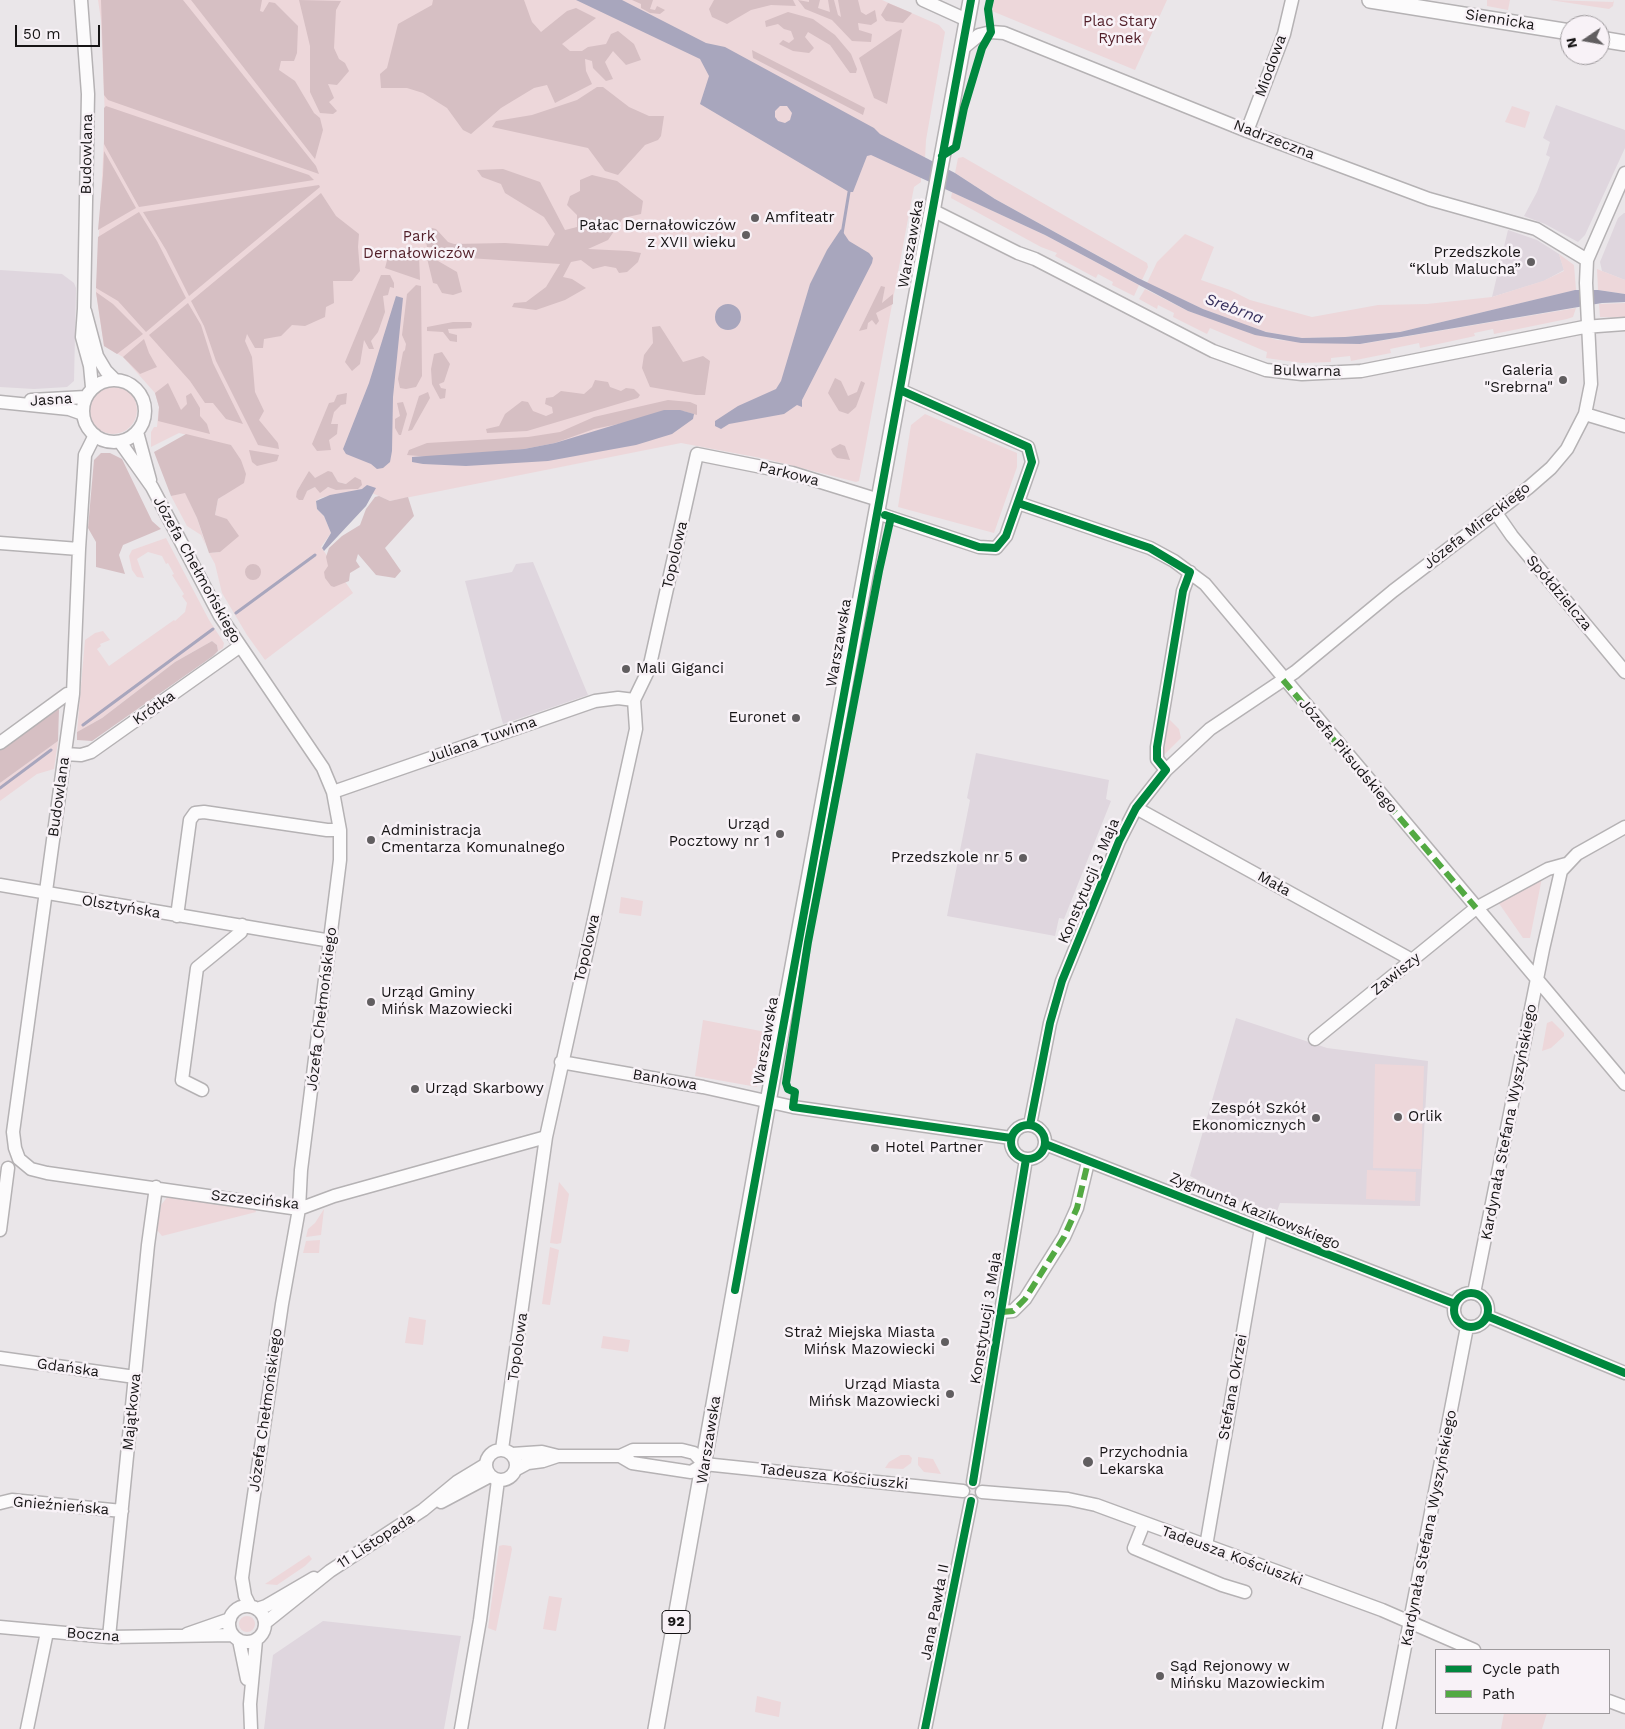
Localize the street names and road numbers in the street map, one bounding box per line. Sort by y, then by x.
street label: Siennicka [1464,6,1536,34]
street label: Miodowa [1251,32,1291,100]
street label: Budowlana [77,114,97,194]
street label: Nadrzeczna [1231,116,1317,164]
street label: Warszawska [894,198,928,290]
street label: Bulwarna [1273,361,1341,381]
street label: Jasna [29,390,73,410]
street label: Parkowa [757,458,821,490]
street label: Józefa Mireckiego [1420,479,1534,573]
street label: Józefa Chełmońskiego [149,493,245,647]
street label: Topolowa [658,519,692,591]
street label: Spółdzielcza [1522,552,1596,634]
street label: Warszawska [822,597,856,689]
street label: Krótka [129,687,179,729]
street label: Józefa Piłsudskiego [1295,695,1401,817]
street label: Juliana Tuwima [425,713,539,767]
street label: Budowlana [44,756,74,838]
street label: Konstytucji 3 Maja [1055,816,1123,946]
street label: Mała [1254,868,1294,900]
street label: Olsztyńska [80,891,162,923]
street label: Topolowa [570,912,604,984]
street label: Józefa Chełmońskiego [303,926,341,1092]
street label: Zawiszy [1368,949,1424,999]
street label: Warszawska [749,995,783,1087]
street label: Kardynała Stefana Wyszyńskiego [1477,1002,1541,1242]
street label: Bankowa [631,1065,699,1095]
street label: Zygmunta Kazikowskiego [1167,1168,1343,1254]
street label: Szczecińska [210,1186,300,1214]
street label: Konstytucji 3 Maja [967,1250,1005,1386]
street label: Topolowa [504,1312,532,1382]
street label: Józefa Chełmońskiego [246,1327,286,1493]
street label: Stefana Okrzei [1215,1332,1251,1442]
street label: Gdańska [36,1355,100,1381]
street label: Majątkowa [119,1373,145,1451]
street label: Warszawska [693,1394,725,1486]
street label: Kardynała Stefana Wyszyńskiego [1397,1408,1461,1648]
street label: Tadeusza Kościuszki [759,1460,909,1494]
street label: Gnieźnieńska [12,1493,110,1519]
street label: 11 Listopada [334,1509,418,1573]
street label: Tadeusza Kościuszki [1159,1522,1305,1590]
street label: Jana Pawła II [917,1562,953,1662]
road number: 92 [662,1610,690,1634]
street label: Boczna [66,1624,120,1646]

